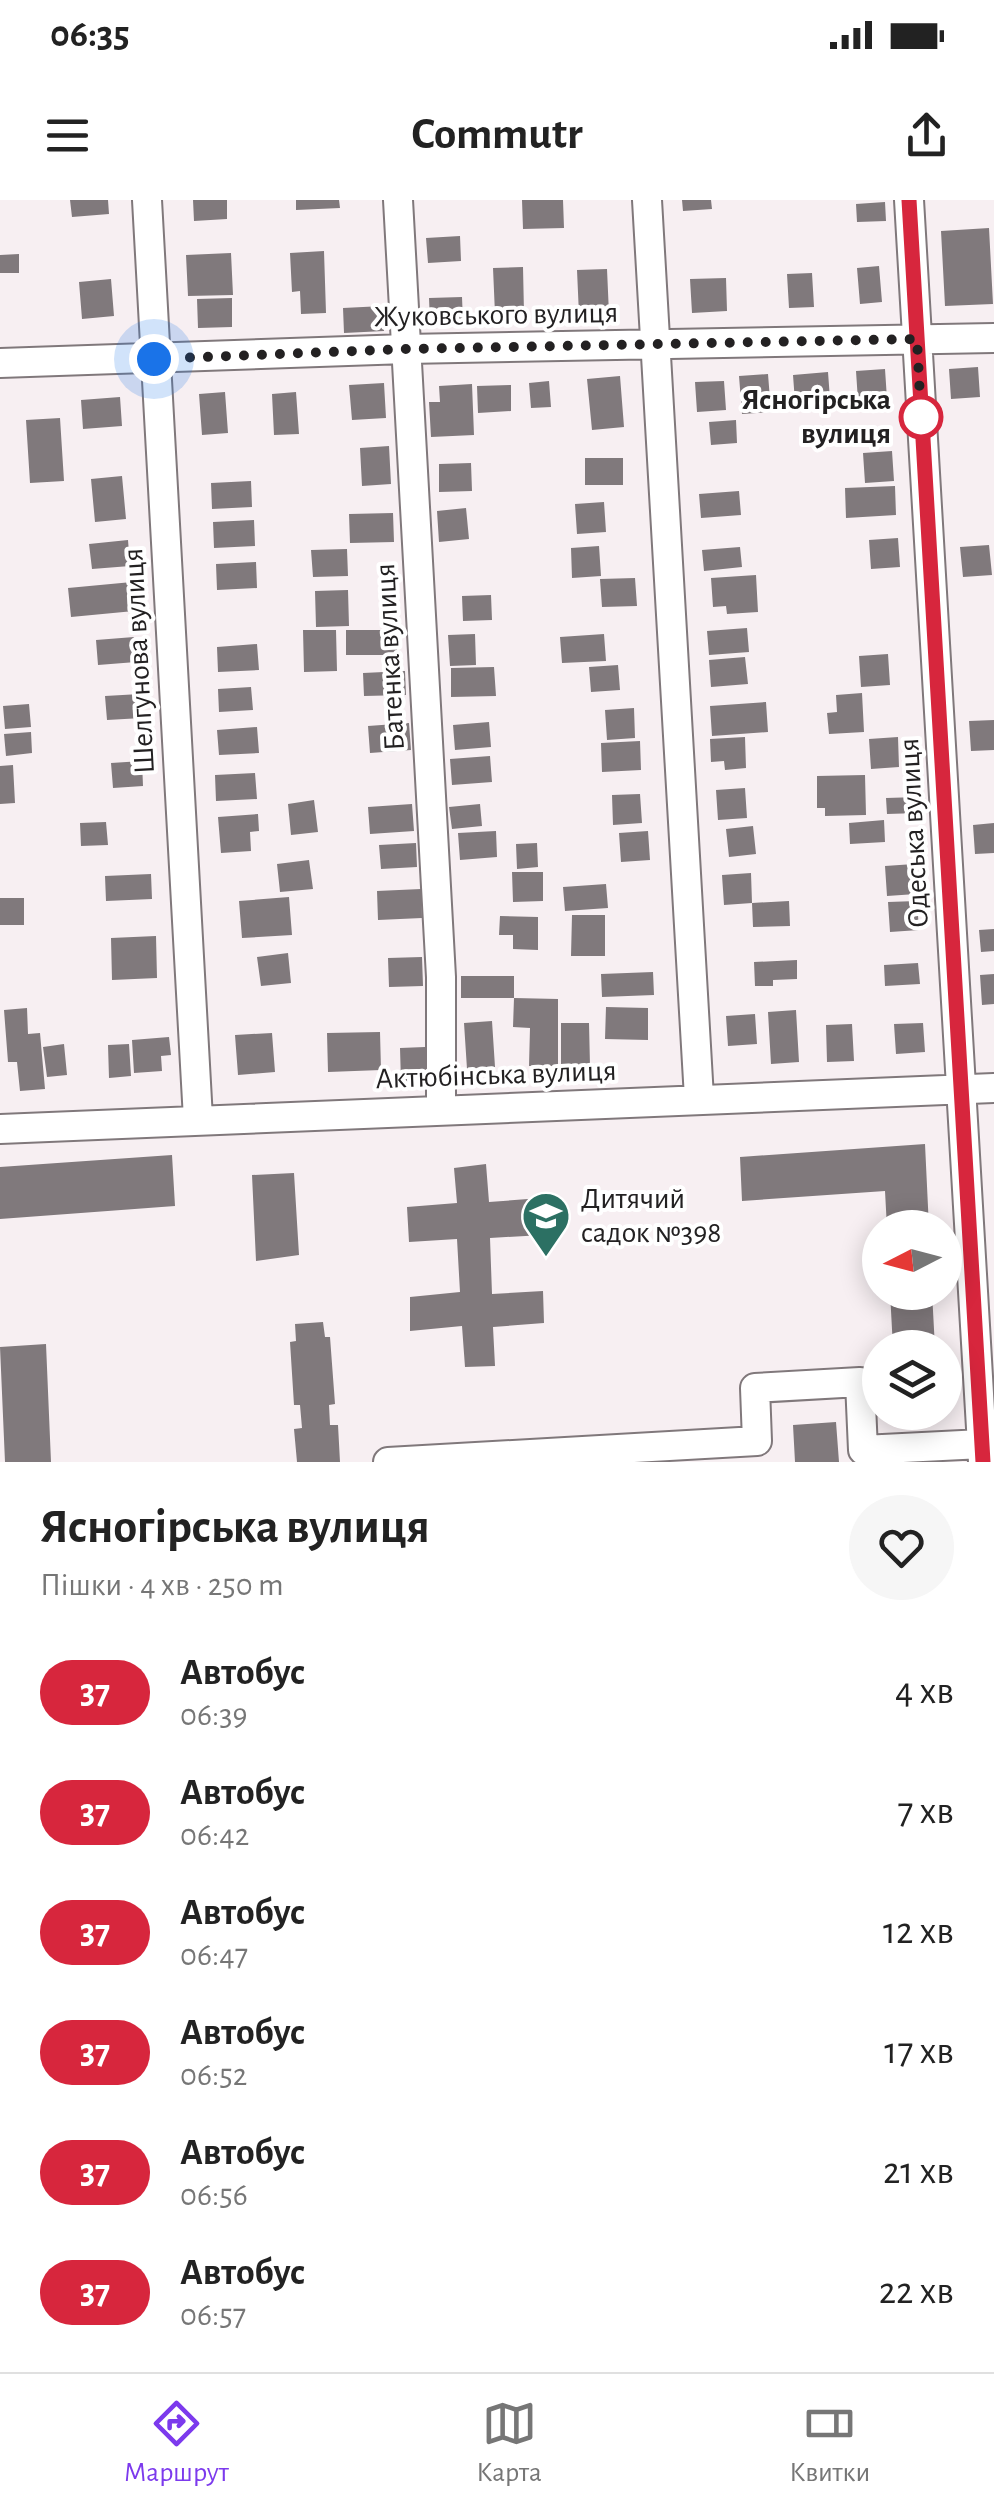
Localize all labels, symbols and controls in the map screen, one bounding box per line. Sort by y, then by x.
text: 06:35 [50,16,130,54]
icon: menu [40,108,95,163]
icon: share [899,108,954,163]
text: Commutr [411,112,583,157]
street label: Жуковського вулиця [373,298,619,332]
your location [129,334,179,384]
place label: Ясногірська вулиця [742,385,891,449]
marker: Ясногірська вулиця [900,396,942,438]
street label: Шелгунова вулиця [118,547,160,775]
street label: Батенка вулиця [370,563,410,751]
street label: Одеська вулиця [894,737,934,929]
street label: Актюбінська вулиця [375,1056,617,1094]
place label: Дитячий садок №398 [581,1184,722,1248]
school or university icon: Дитячий садок №398 [520,1190,572,1258]
north arrow [862,1210,962,1310]
map controls [862,1210,962,1430]
button: layers [862,1330,962,1430]
button: heart [849,1495,954,1600]
text: Ясногірська вулиця [40,1504,430,1552]
text: Пішки · 4 хв · 250 m [40,1569,284,1601]
text: Автобус [180,1654,305,1692]
text: 4 хв [895,1673,954,1711]
text: 37 [80,1675,110,1710]
text: 06:39 [180,1699,248,1731]
text: Автобус [180,1774,305,1812]
text: 7 хв [897,1793,954,1831]
text: 37 [80,1795,110,1830]
text: 06:42 [180,1819,249,1851]
text: Автобус [180,1894,305,1932]
text: 12 хв [883,1913,954,1951]
text: 37 [80,1915,110,1950]
text: 06:47 [180,1939,248,1971]
text: Автобус [180,2014,305,2052]
text: 17 хв [884,2033,954,2071]
text: 37 [80,2035,110,2070]
text: 06:52 [180,2059,247,2091]
text: Автобус [180,2134,305,2172]
text: 21 хв [883,2153,954,2191]
text: 37 [80,2155,110,2190]
text: 06:56 [180,2179,248,2211]
text: Автобус [180,2254,305,2292]
text: 22 хв [879,2273,954,2311]
text: 37 [80,2275,110,2310]
text: 06:57 [180,2299,246,2331]
tab: Маршрут [124,2396,229,2490]
tab: Карта [476,2396,542,2490]
tab: Квитки [789,2396,870,2490]

